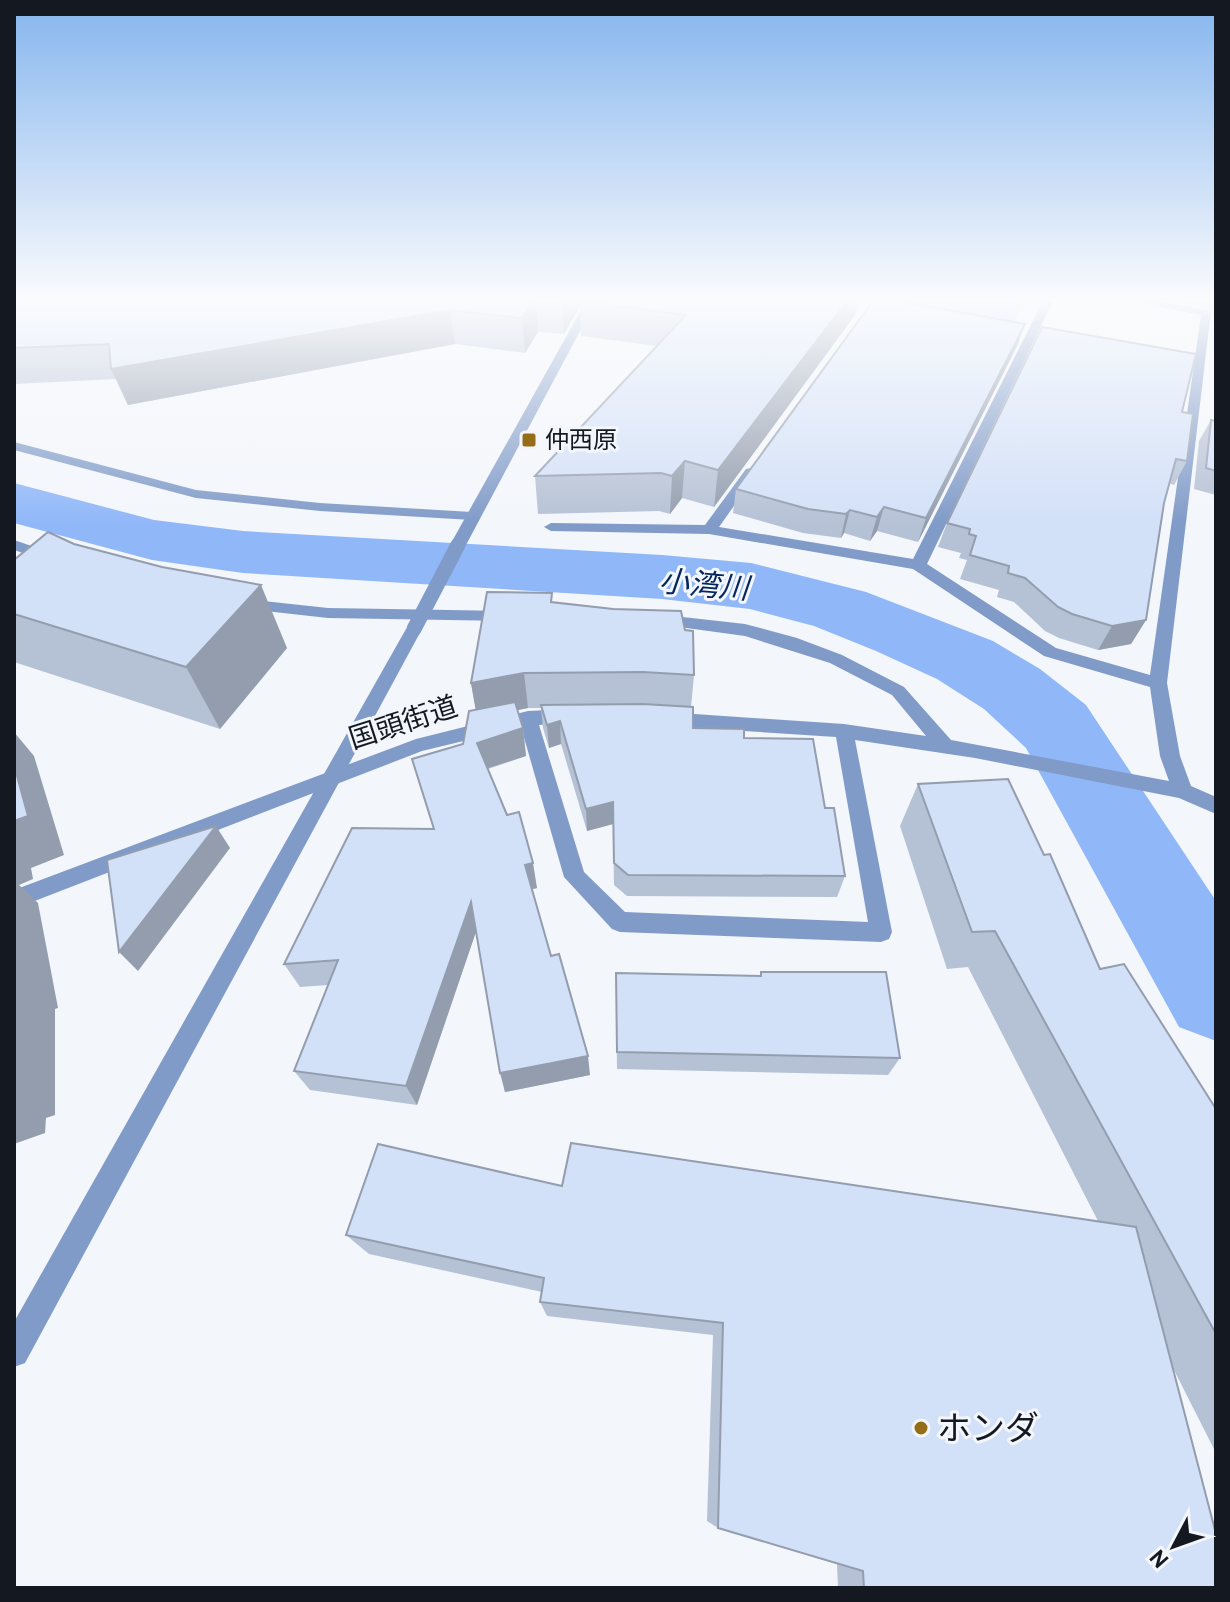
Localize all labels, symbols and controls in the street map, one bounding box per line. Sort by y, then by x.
place label: 仲西原 [545,427,617,457]
marker: 仲西原 [520,431,538,449]
water label: 小湾川 [657,565,753,610]
street label: 国頭街道 [345,690,463,759]
place label: ホンダ [937,1410,1039,1453]
marker: ホンダ [912,1419,930,1437]
north arrow [1134,1506,1214,1586]
text: N [1145,1543,1176,1572]

